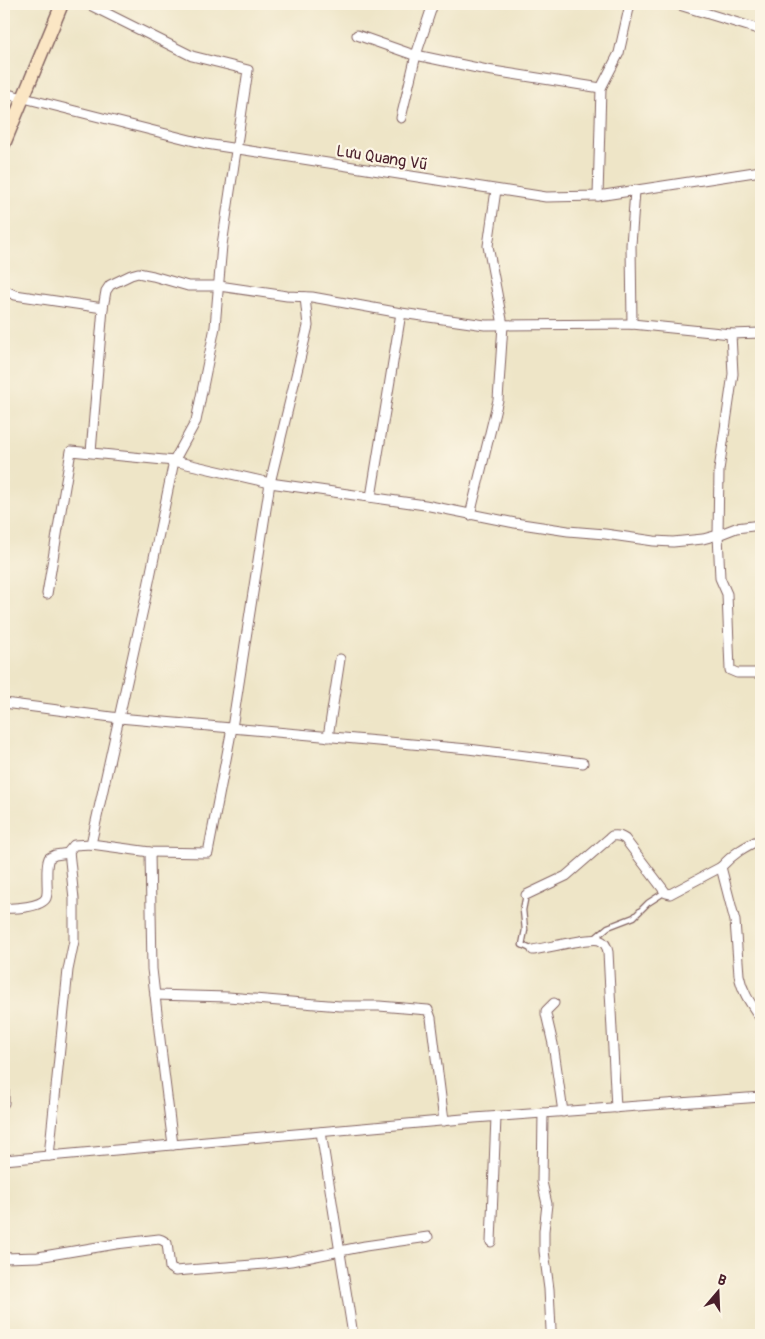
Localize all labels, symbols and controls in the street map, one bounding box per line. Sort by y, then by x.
street label: Lưu Quang Vũ [335,141,429,175]
north arrow [692,1266,742,1316]
text: B [716,1271,729,1290]

